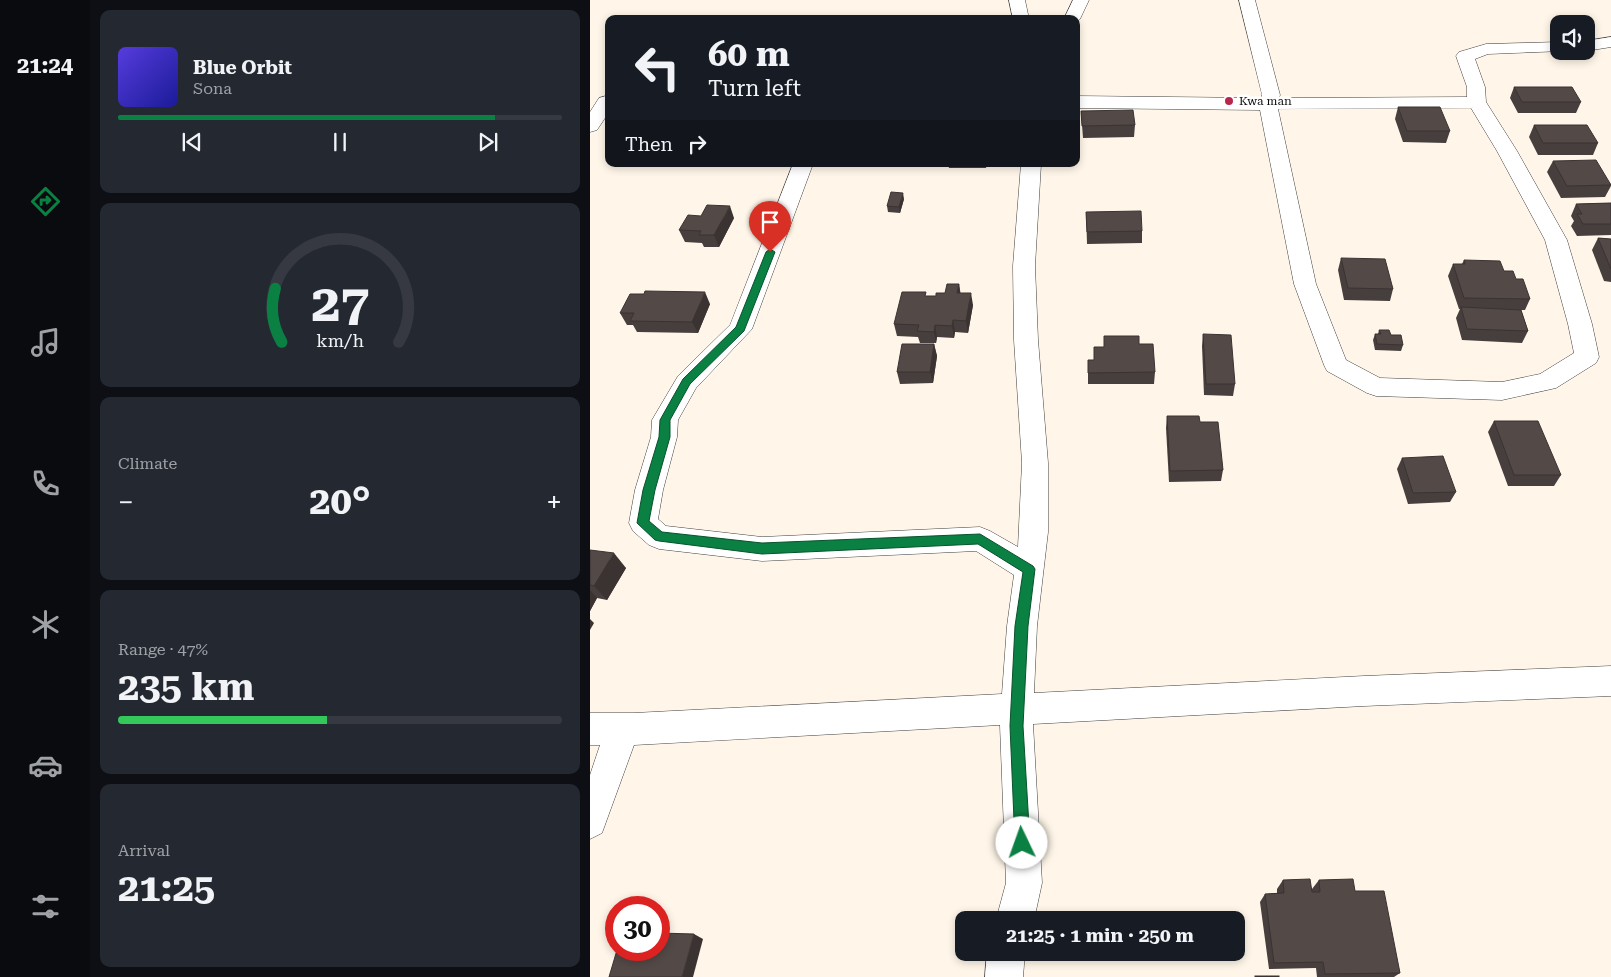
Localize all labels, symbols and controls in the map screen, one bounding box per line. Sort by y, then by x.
map controls [1550,15,1595,60]
button: sound [1550,15,1595,60]
text: 60 m [708,34,790,75]
icon: left [625,35,690,100]
text: 21:24 [17,53,73,78]
text: Blue Orbit [193,56,292,79]
text: Turn left [708,76,801,101]
text: Sona [193,79,232,98]
place label: Kwa man [1239,94,1292,108]
marker: Kwa man [1223,95,1235,107]
icon: previous [178,128,206,156]
icon: pause [326,128,354,156]
icon: next [474,128,502,156]
icon: right [683,130,711,158]
text: Then [625,133,673,156]
icon: directions [28,184,63,219]
pin [749,201,791,252]
icon: arrive [756,208,784,236]
text: 27 [311,273,369,334]
icon: music [28,325,63,360]
text: km/h [316,330,364,351]
text: Climate [118,454,177,473]
icon: phone [28,466,63,501]
text: 20° [309,479,371,523]
text: − [118,486,134,519]
text: + [546,486,562,519]
icon: climate [28,607,63,642]
text: Range · 47% [118,640,208,659]
text: 235 km [118,665,254,709]
icon: car [28,748,63,783]
position arrow [995,816,1047,868]
text: Arrival [118,841,170,860]
text: 21:25 [118,866,215,910]
icon: filters [28,889,63,924]
speed limit sign: 30 [605,896,670,961]
text: 21:25 · 1 min · 250 m [1006,924,1194,947]

